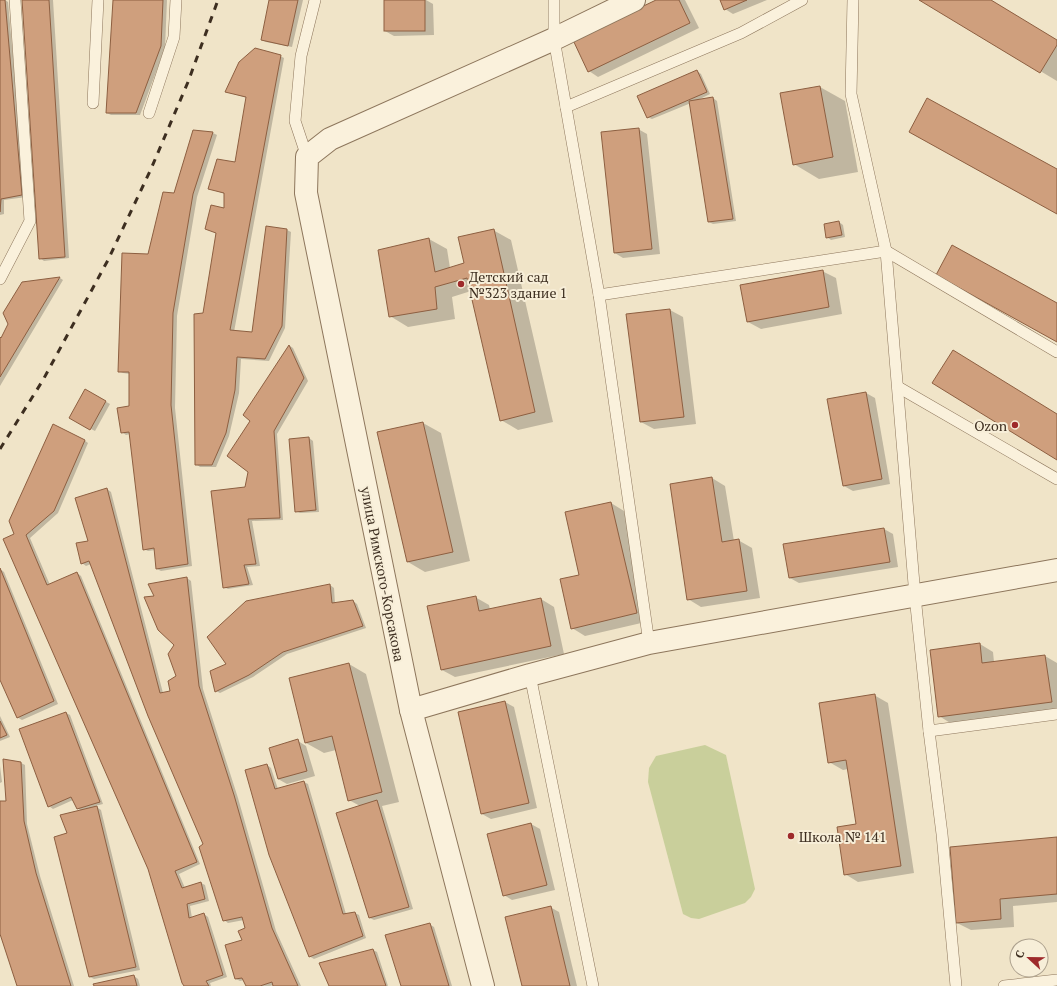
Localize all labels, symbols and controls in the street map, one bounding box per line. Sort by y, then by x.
place label: Детский сад №323 здание 1 [469,267,567,302]
marker: Детский сад №323 здание 1 [456,279,466,289]
place label: Ozon [974,416,1008,435]
marker: Ozon [1010,420,1020,430]
street label: улица Римского-Корсакова [357,484,409,663]
place label: Школа № 141 [799,827,886,846]
marker: Школа № 141 [786,831,796,841]
north arrow [1009,938,1049,978]
text: С [1012,948,1028,960]

